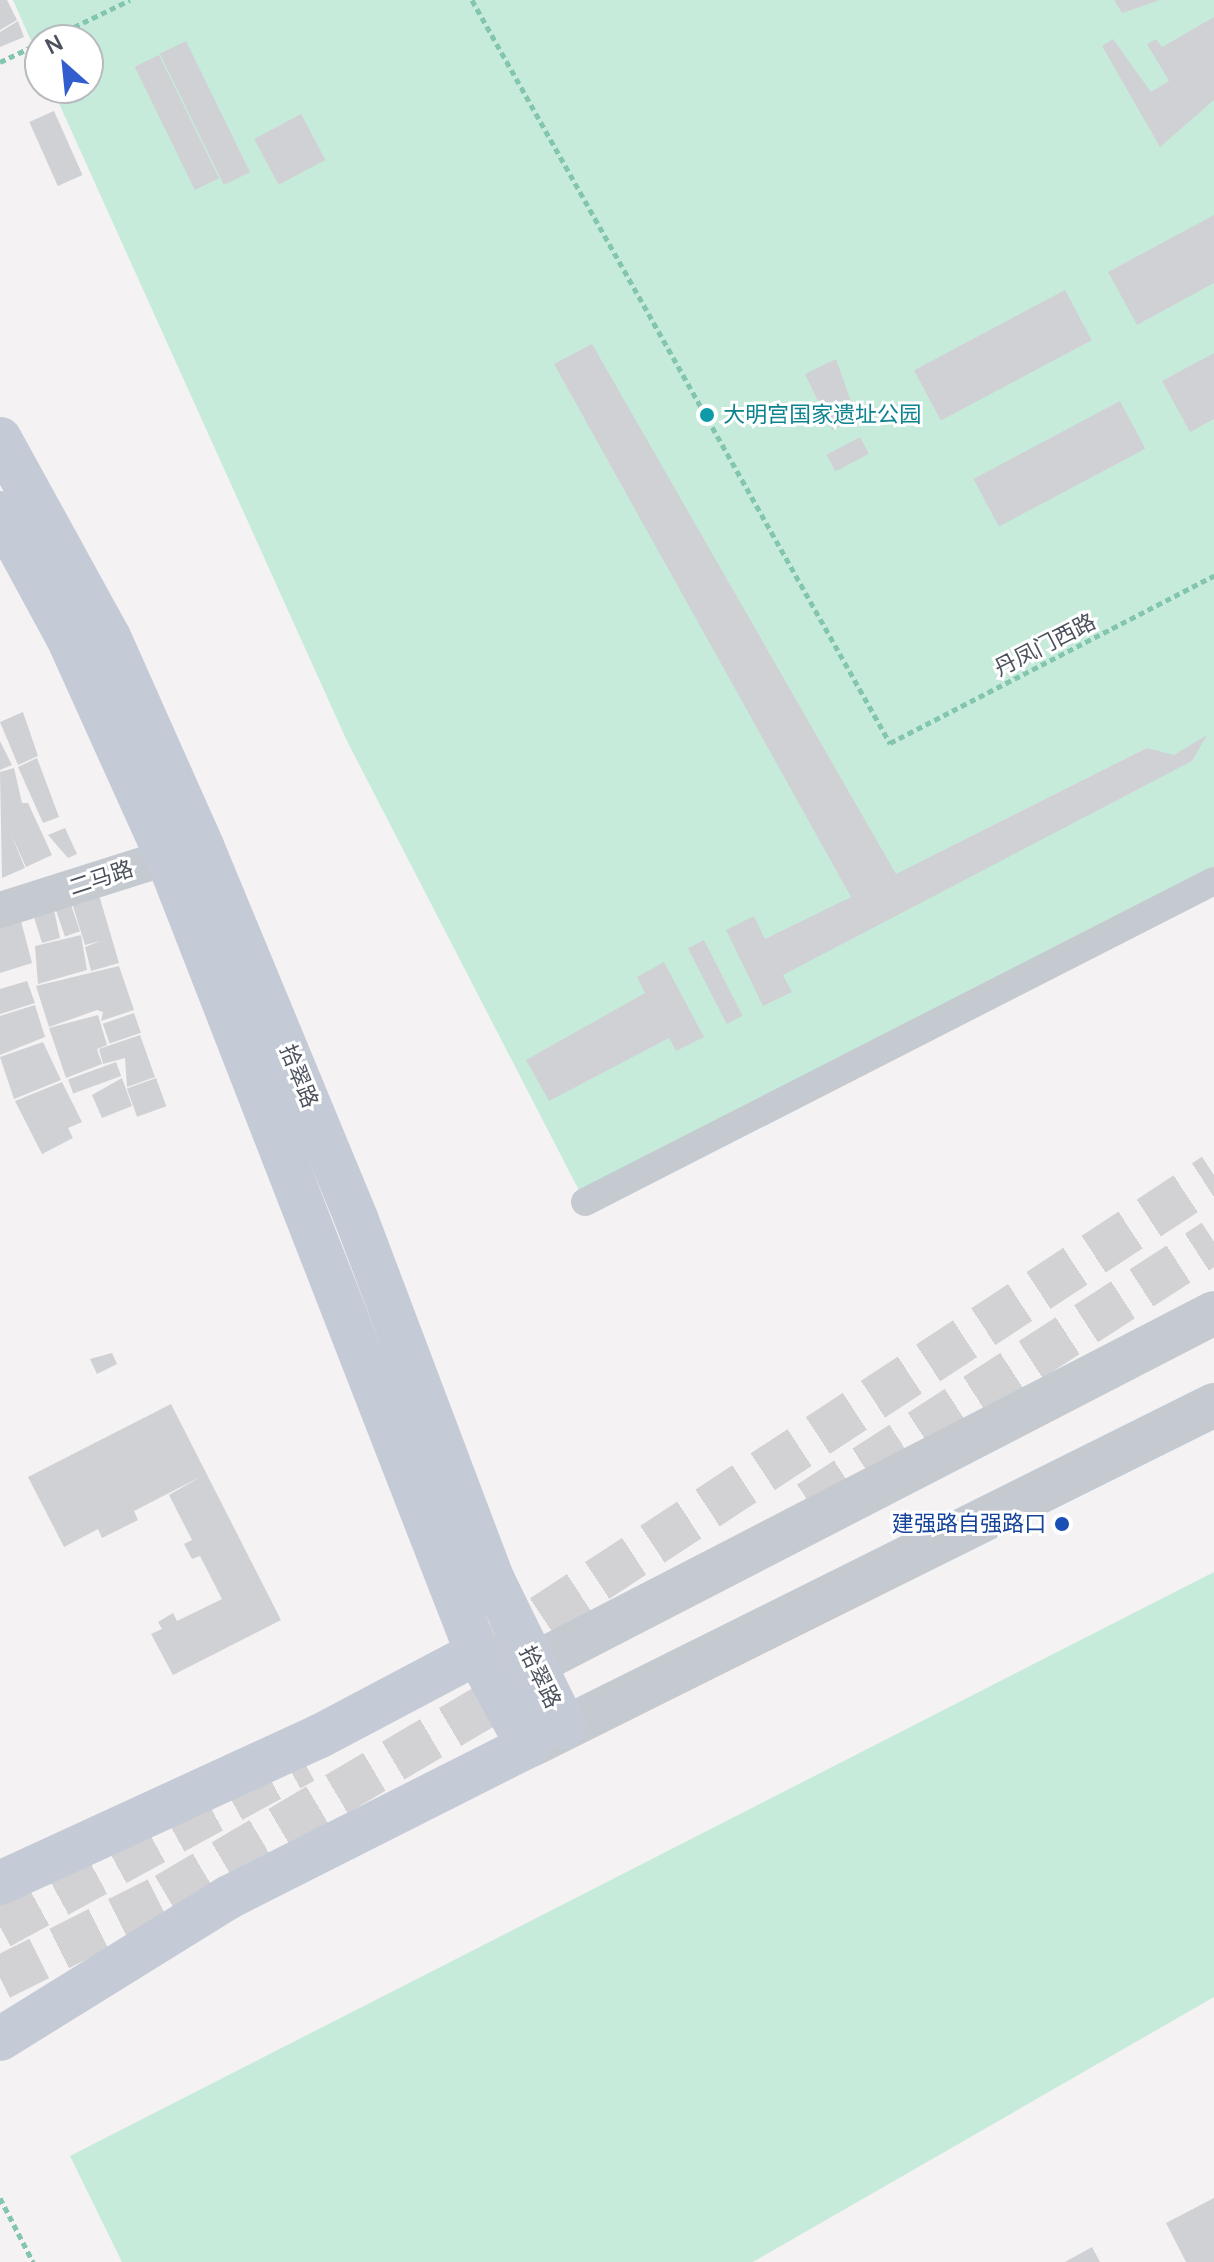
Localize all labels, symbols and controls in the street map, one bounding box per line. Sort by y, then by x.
north arrow [24,24,104,104]
text: N [40,27,68,61]
place label: 大明宫国家遗址公园 [723,402,921,428]
marker: 大明宫国家遗址公园 [698,406,716,424]
street label: 丹凤门西路 [990,608,1100,682]
street label: 二马路 [66,855,136,901]
street label: 拾翠路 [274,1040,324,1112]
place label: 建强路自强路口 [892,1511,1046,1537]
marker: 建强路自强路口 [1053,1515,1071,1533]
street label: 拾翠路 [514,1642,566,1712]

